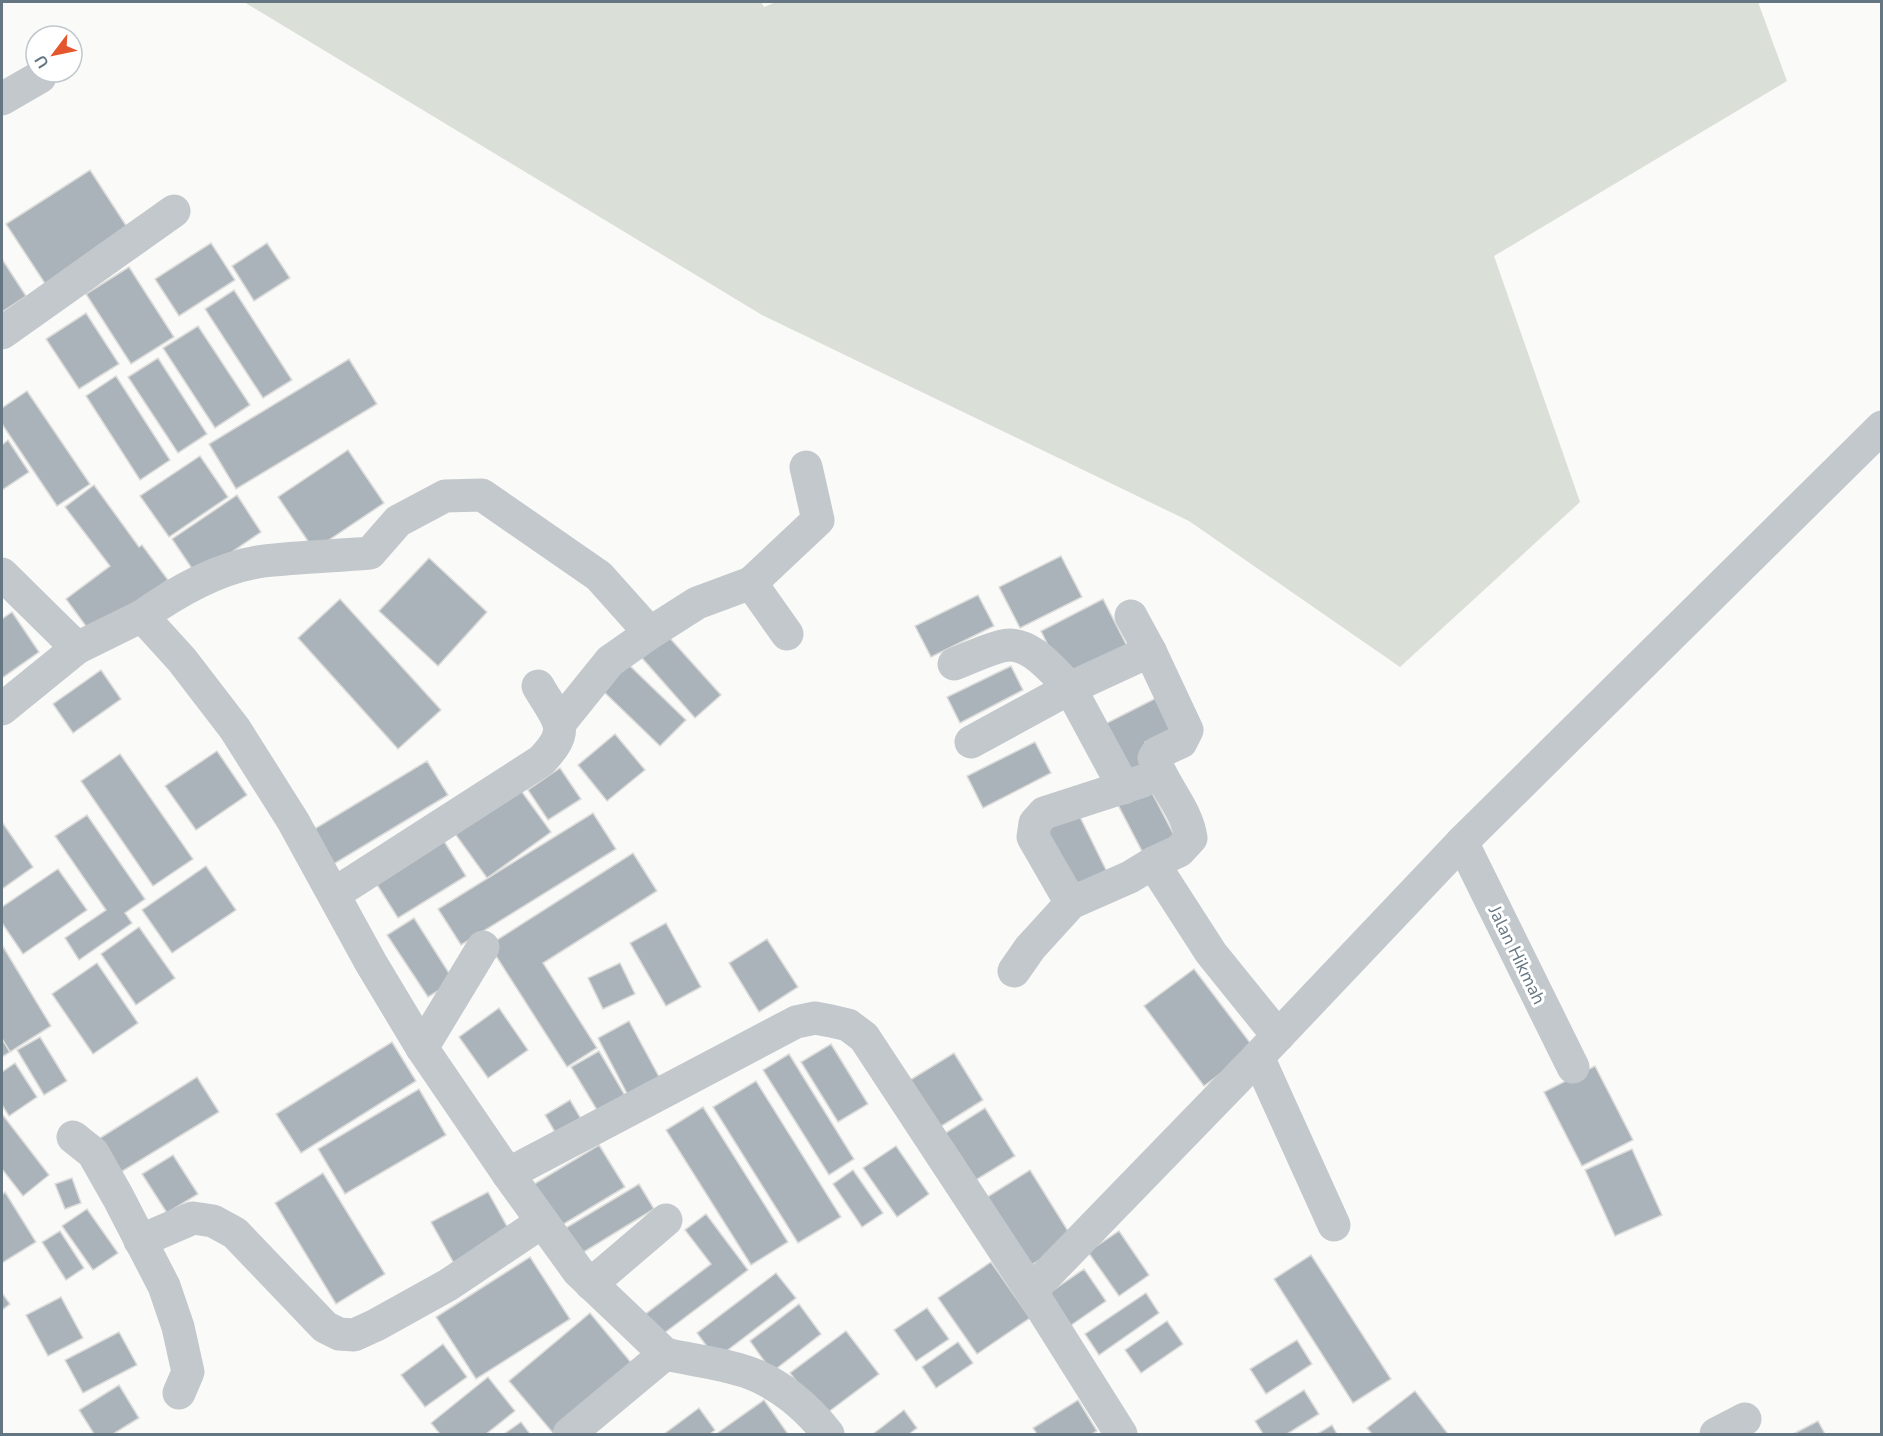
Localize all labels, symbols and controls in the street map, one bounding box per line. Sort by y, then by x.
north arrow [24,24,84,84]
text: U [30,51,55,72]
street label: Jalan Hikmah [1482,901,1551,1008]

